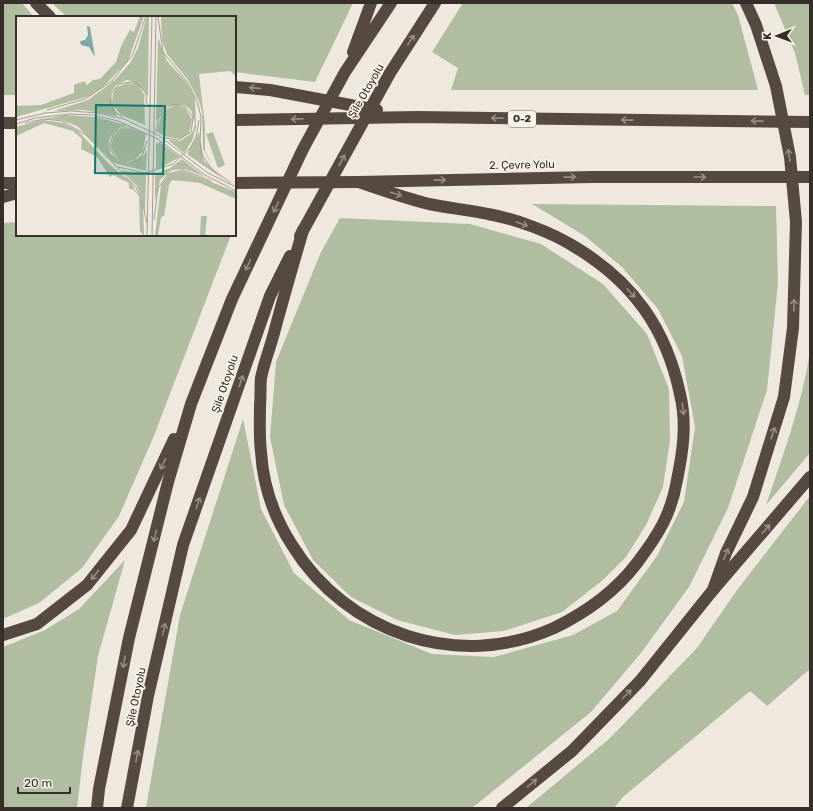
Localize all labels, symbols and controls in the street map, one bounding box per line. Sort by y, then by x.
inset map [16,16,236,236]
north arrow [757,16,797,56]
text: K [761,32,774,40]
one-way arrow [408,34,416,46]
street label: Şile Otoyolu [345,62,387,120]
one-way arrow [249,85,262,92]
road number: O-2 [508,111,536,127]
one-way arrow [491,114,504,122]
one-way arrow [291,115,304,123]
one-way arrow [621,116,634,124]
one-way arrow [751,117,764,125]
one-way arrow [785,149,793,162]
one-way arrow [339,154,346,166]
street label: 2. Çevre Yolu [489,158,555,172]
one-way arrow [563,173,576,181]
one-way arrow [693,173,706,181]
one-way arrow [433,177,446,184]
one-way arrow [389,191,402,198]
one-way arrow [272,200,279,212]
one-way arrow [516,221,529,228]
one-way arrow [244,259,251,271]
one-way arrow [626,287,635,298]
one-way arrow [790,299,798,312]
street label: Şile Otoyolu [209,353,241,415]
one-way arrow [237,375,245,387]
one-way arrow [679,402,687,415]
one-way arrow [769,427,777,439]
one-way arrow [159,458,166,470]
one-way arrow [194,498,202,510]
one-way arrow [761,523,770,534]
one-way arrow [150,529,158,542]
one-way arrow [723,548,731,560]
one-way arrow [91,569,100,580]
one-way arrow [160,623,168,636]
one-way arrow [120,655,128,668]
street label: Şile Otoyolu [123,666,149,728]
one-way arrow [622,689,631,699]
one-way arrow [133,750,141,763]
scale bar [18,769,70,795]
text: 20 m [24,776,52,790]
one-way arrow [527,779,538,788]

